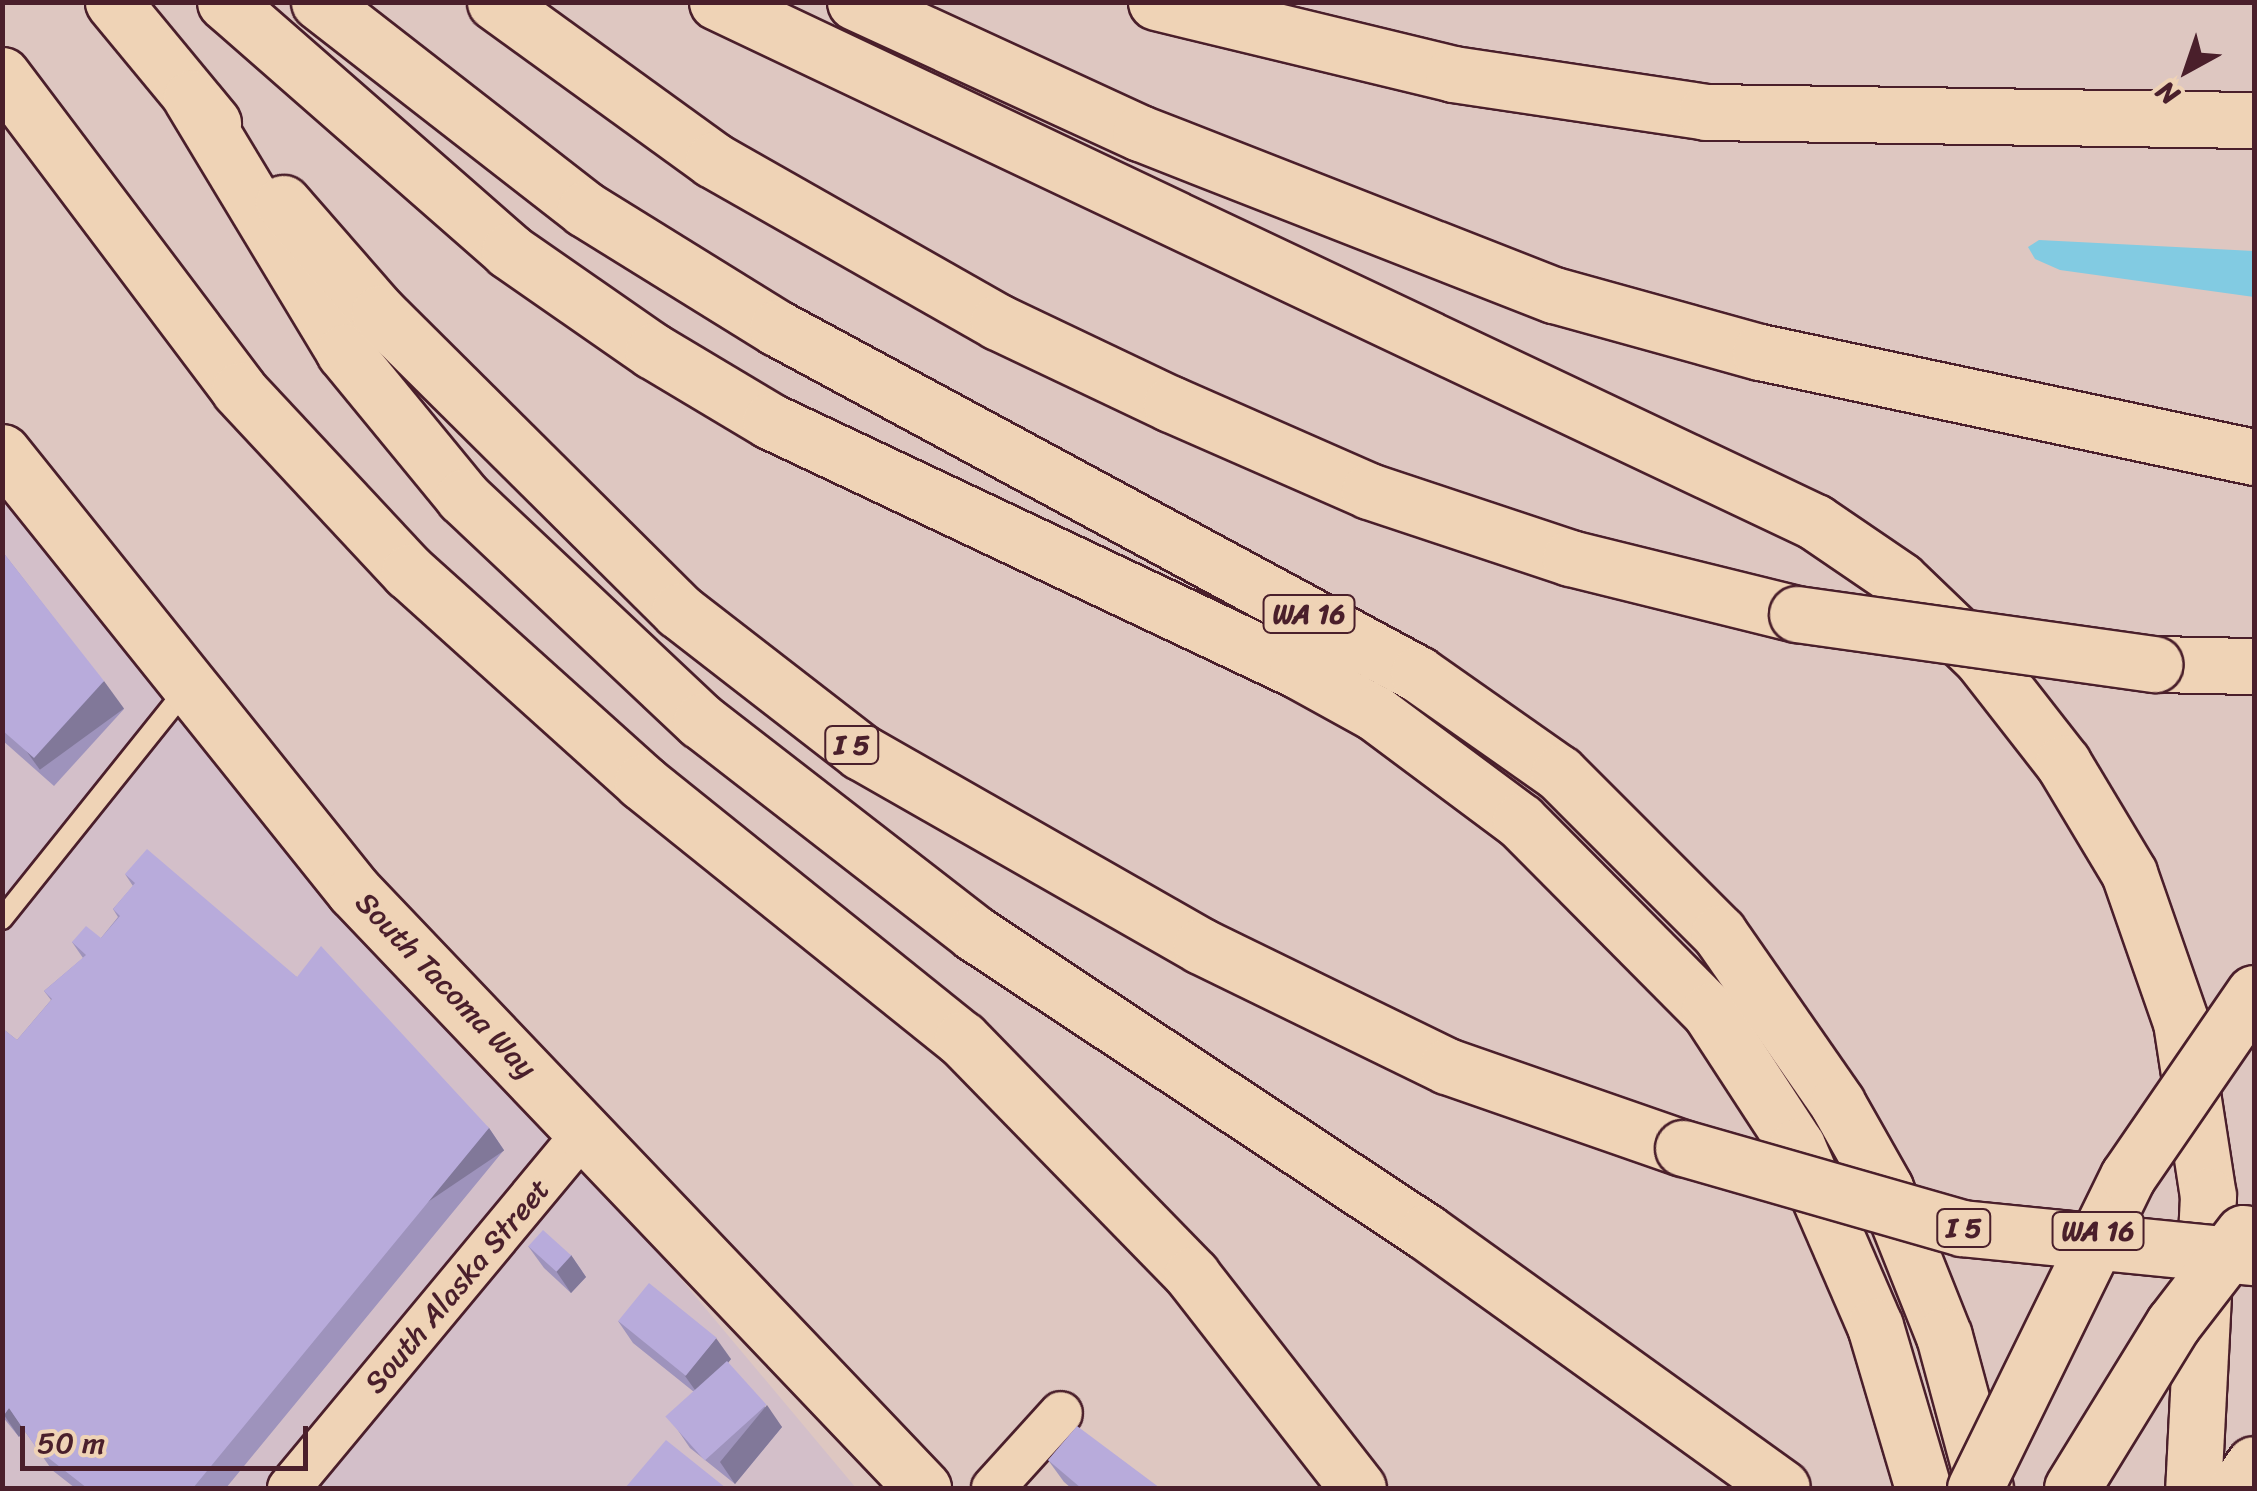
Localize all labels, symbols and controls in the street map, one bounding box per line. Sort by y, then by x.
north arrow [2137,20,2237,120]
text: N [2144,68,2191,118]
road number: WA 16 [1262,591,1356,637]
road number: I 5 [822,722,882,768]
street label: South Tacoma Way [348,884,544,1086]
street label: South Alaska Street [356,1171,558,1401]
road number: I 5 [1934,1205,1994,1251]
road number: WA 16 [2050,1208,2146,1254]
scale bar [25,1406,312,1468]
text: 50 m [37,1416,105,1470]

